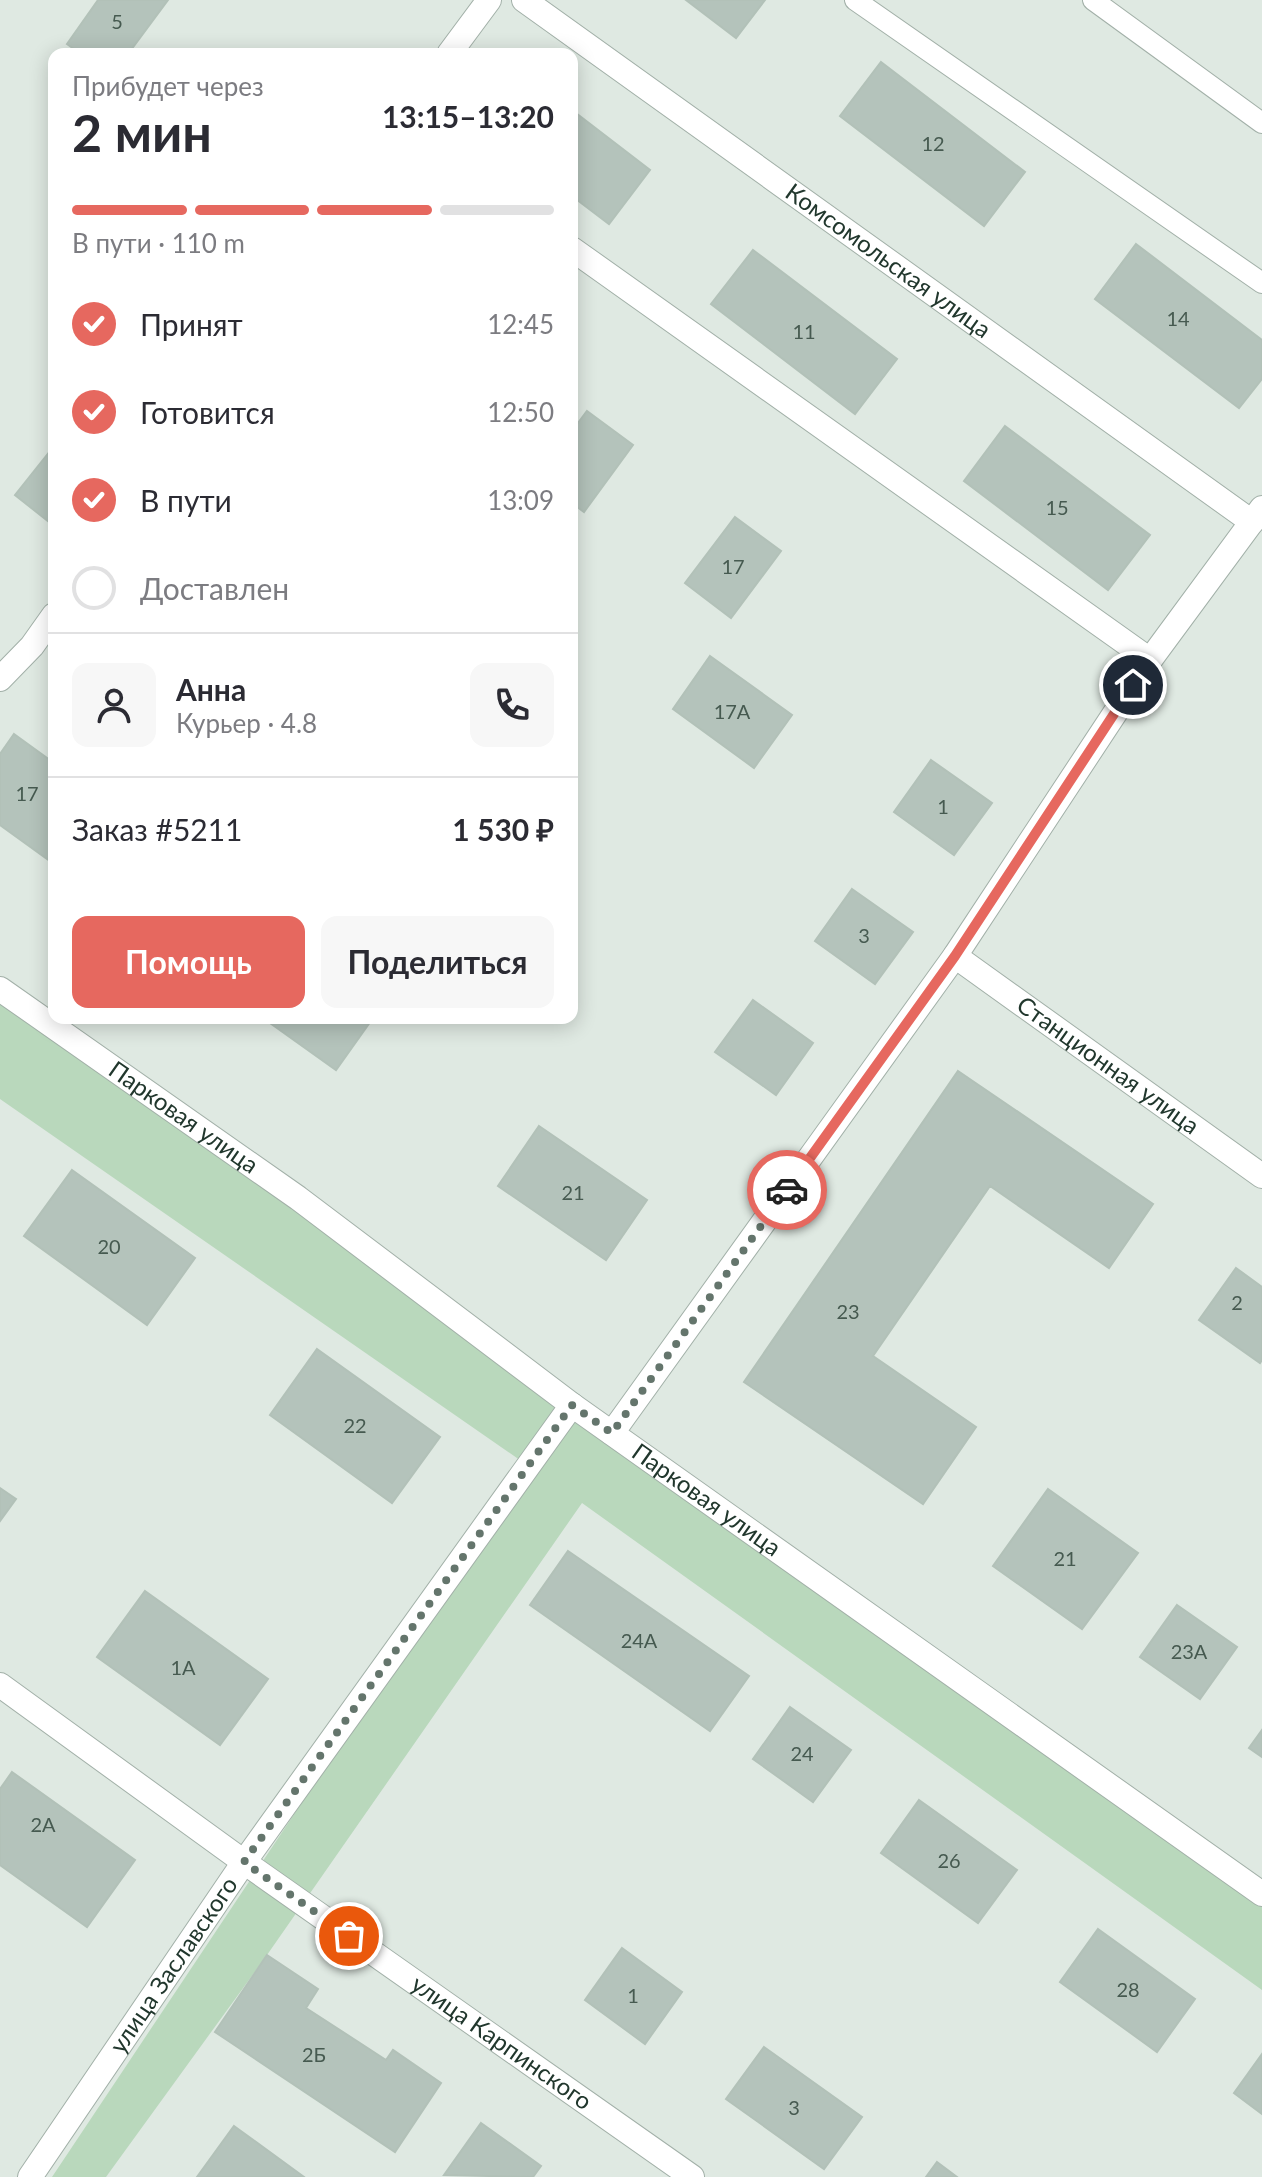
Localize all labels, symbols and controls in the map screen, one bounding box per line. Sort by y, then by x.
house number: 5 [111,9,123,33]
text: Прибудет через [72,70,264,102]
text: 13:15–13:20 [382,98,554,134]
text: 2 мин [72,101,212,163]
house number: 12 [921,131,945,155]
street label: Комсомольская улица [781,176,997,343]
text: В пути · 110 m [72,227,245,259]
icon: check [72,302,116,346]
text: Принят [140,306,243,342]
house number: 14 [1166,306,1190,330]
text: 12:45 [487,308,554,340]
house number: 11 [792,319,816,343]
icon: check [72,390,116,434]
text: Готовится [140,394,275,430]
text: 12:50 [487,396,554,428]
icon: check [72,478,116,522]
text: В пути [140,482,232,518]
text: 13:09 [487,484,554,516]
house number: 15 [1045,495,1069,519]
house number: 17 [721,554,745,578]
text: Доставлен [140,570,289,606]
pin [1099,651,1167,719]
button: person [72,663,156,747]
button: phone [470,663,554,747]
icon: home [1111,663,1155,707]
text: Анна [176,671,246,707]
house number: 17А [714,699,751,723]
text: Курьер · 4.8 [176,707,317,739]
house number: 17 [15,781,39,805]
house number: 1 [937,794,949,818]
text: Заказ #5211 [72,811,243,847]
text: 1 530 ₽ [452,811,554,847]
button: Помощь [72,916,305,1008]
button: Поделиться [321,916,554,1008]
house number: 3 [858,923,870,947]
street label: Станционная улица [1012,989,1206,1139]
street label: Парковая улица [104,1054,265,1179]
courier [747,1150,827,1230]
icon: car [765,1168,809,1212]
house number: 21 [561,1180,585,1204]
house number: 20 [97,1234,121,1258]
house number: 2 [1231,1290,1243,1314]
house number: 23 [836,1299,860,1323]
house number: 22 [343,1413,367,1437]
street label: Парковая улица [627,1436,787,1562]
house number: 21 [1053,1546,1077,1570]
house number: 24А [621,1628,658,1652]
house number: 23А [1171,1639,1208,1663]
house number: 1А [170,1655,196,1679]
house number: 24 [790,1741,814,1765]
house number: 2А [30,1812,56,1836]
house number: 26 [937,1848,961,1872]
street label: улица Заславского [103,1871,243,2058]
pin [315,1902,383,1970]
icon: bag [327,1914,371,1958]
street label: улица Карпинского [406,1968,598,2115]
house number: 28 [1116,1977,1140,2001]
house number: 1 [627,1983,639,2007]
house number: 2Б [302,2042,326,2066]
house number: 3 [788,2095,800,2119]

